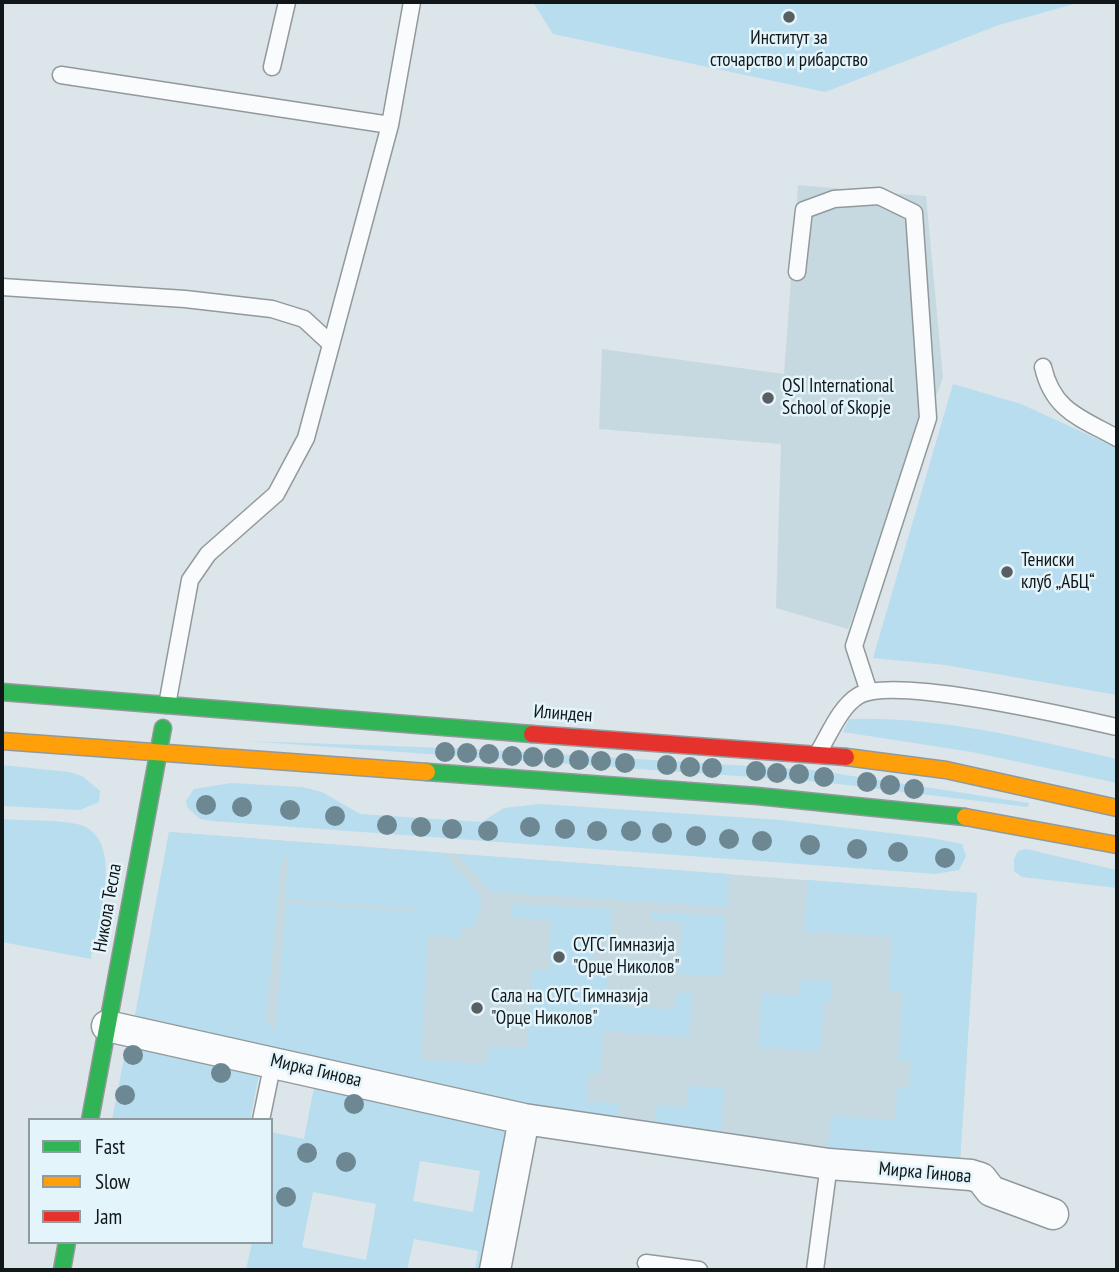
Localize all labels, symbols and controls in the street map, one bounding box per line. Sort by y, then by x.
marker: Институт за сточарство и рибарство [781,9,797,25]
place label: Институт за сточарство и рибарство [710,28,868,72]
place label: QSI International School of Skopje [782,376,894,420]
marker: QSI International School of Skopje [760,390,776,406]
place label: Тениски клуб „АБЦ“ [1021,550,1095,594]
marker: Тениски клуб „АБЦ“ [999,564,1015,580]
street label: Илинден [533,701,593,727]
street label: Никола Тесла [89,862,127,954]
place label: СУГС Гимназија "Орце Николов" [573,935,680,979]
marker: СУГС Гимназија "Орце Николов" [551,949,567,965]
place label: Сала на СУГС Гимназија "Орце Николов" [491,986,648,1030]
marker: Сала на СУГС Гимназија "Орце Николов" [469,1000,485,1016]
street label: Мирка Гинова [268,1049,364,1093]
legend [28,1118,273,1244]
text: Fast [95,1133,125,1160]
street label: Мирка Гинова [878,1158,972,1188]
text: Slow [95,1168,130,1195]
text: Jam [95,1203,122,1230]

